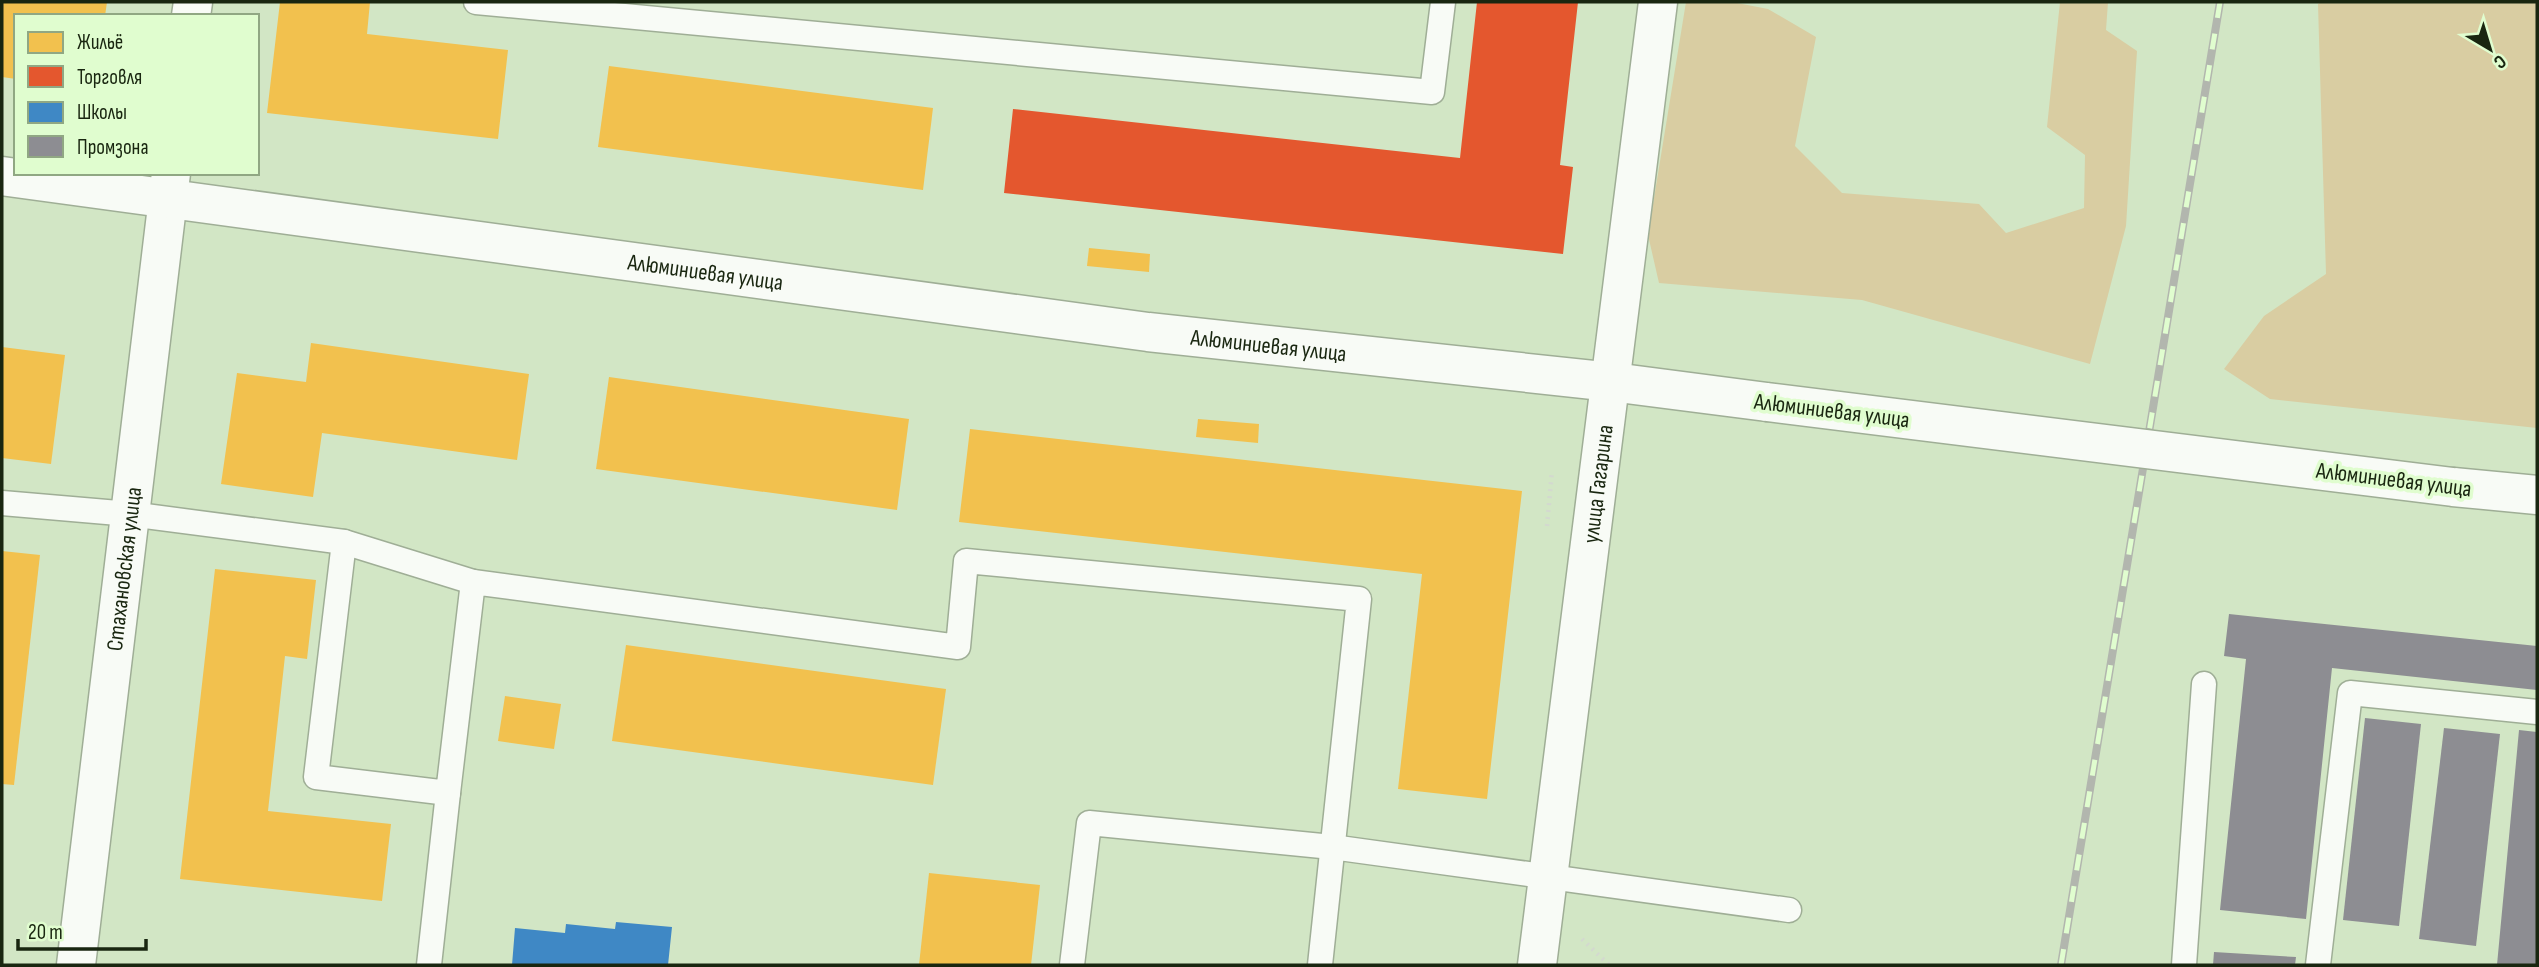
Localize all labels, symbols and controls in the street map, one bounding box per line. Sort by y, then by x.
legend [14,14,259,175]
north arrow [2455,14,2525,84]
text: Жильё [77,30,123,55]
text: С [2488,49,2510,73]
text: Торговля [77,65,142,90]
text: Школы [77,100,127,125]
text: Промзона [77,135,148,160]
street label: Алюминиевая улица [625,248,785,297]
street label: Алюминиевая улица [1188,324,1348,368]
street label: Алюминиевая улица [1752,387,1911,434]
street label: улица Гагарина [1577,423,1620,545]
street label: Алюминиевая улица [2314,456,2473,503]
street label: Стахановская улица [101,485,148,653]
scale bar [18,908,145,952]
text: 20 m [28,920,63,945]

